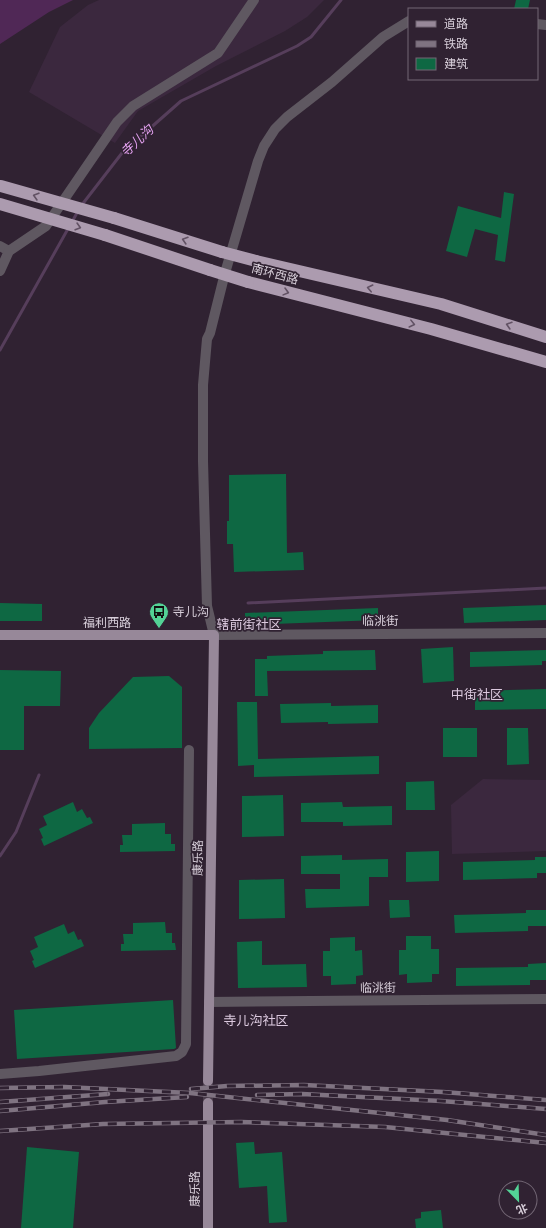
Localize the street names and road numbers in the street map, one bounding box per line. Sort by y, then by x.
street label: 南环西路 [249,259,301,289]
street label: 临洮街 [362,612,398,630]
street label: 福利西路 [83,614,131,632]
street label: 康乐路 [189,840,207,876]
street label: 临洮街 [360,979,396,997]
street label: 康乐路 [186,1171,204,1207]

